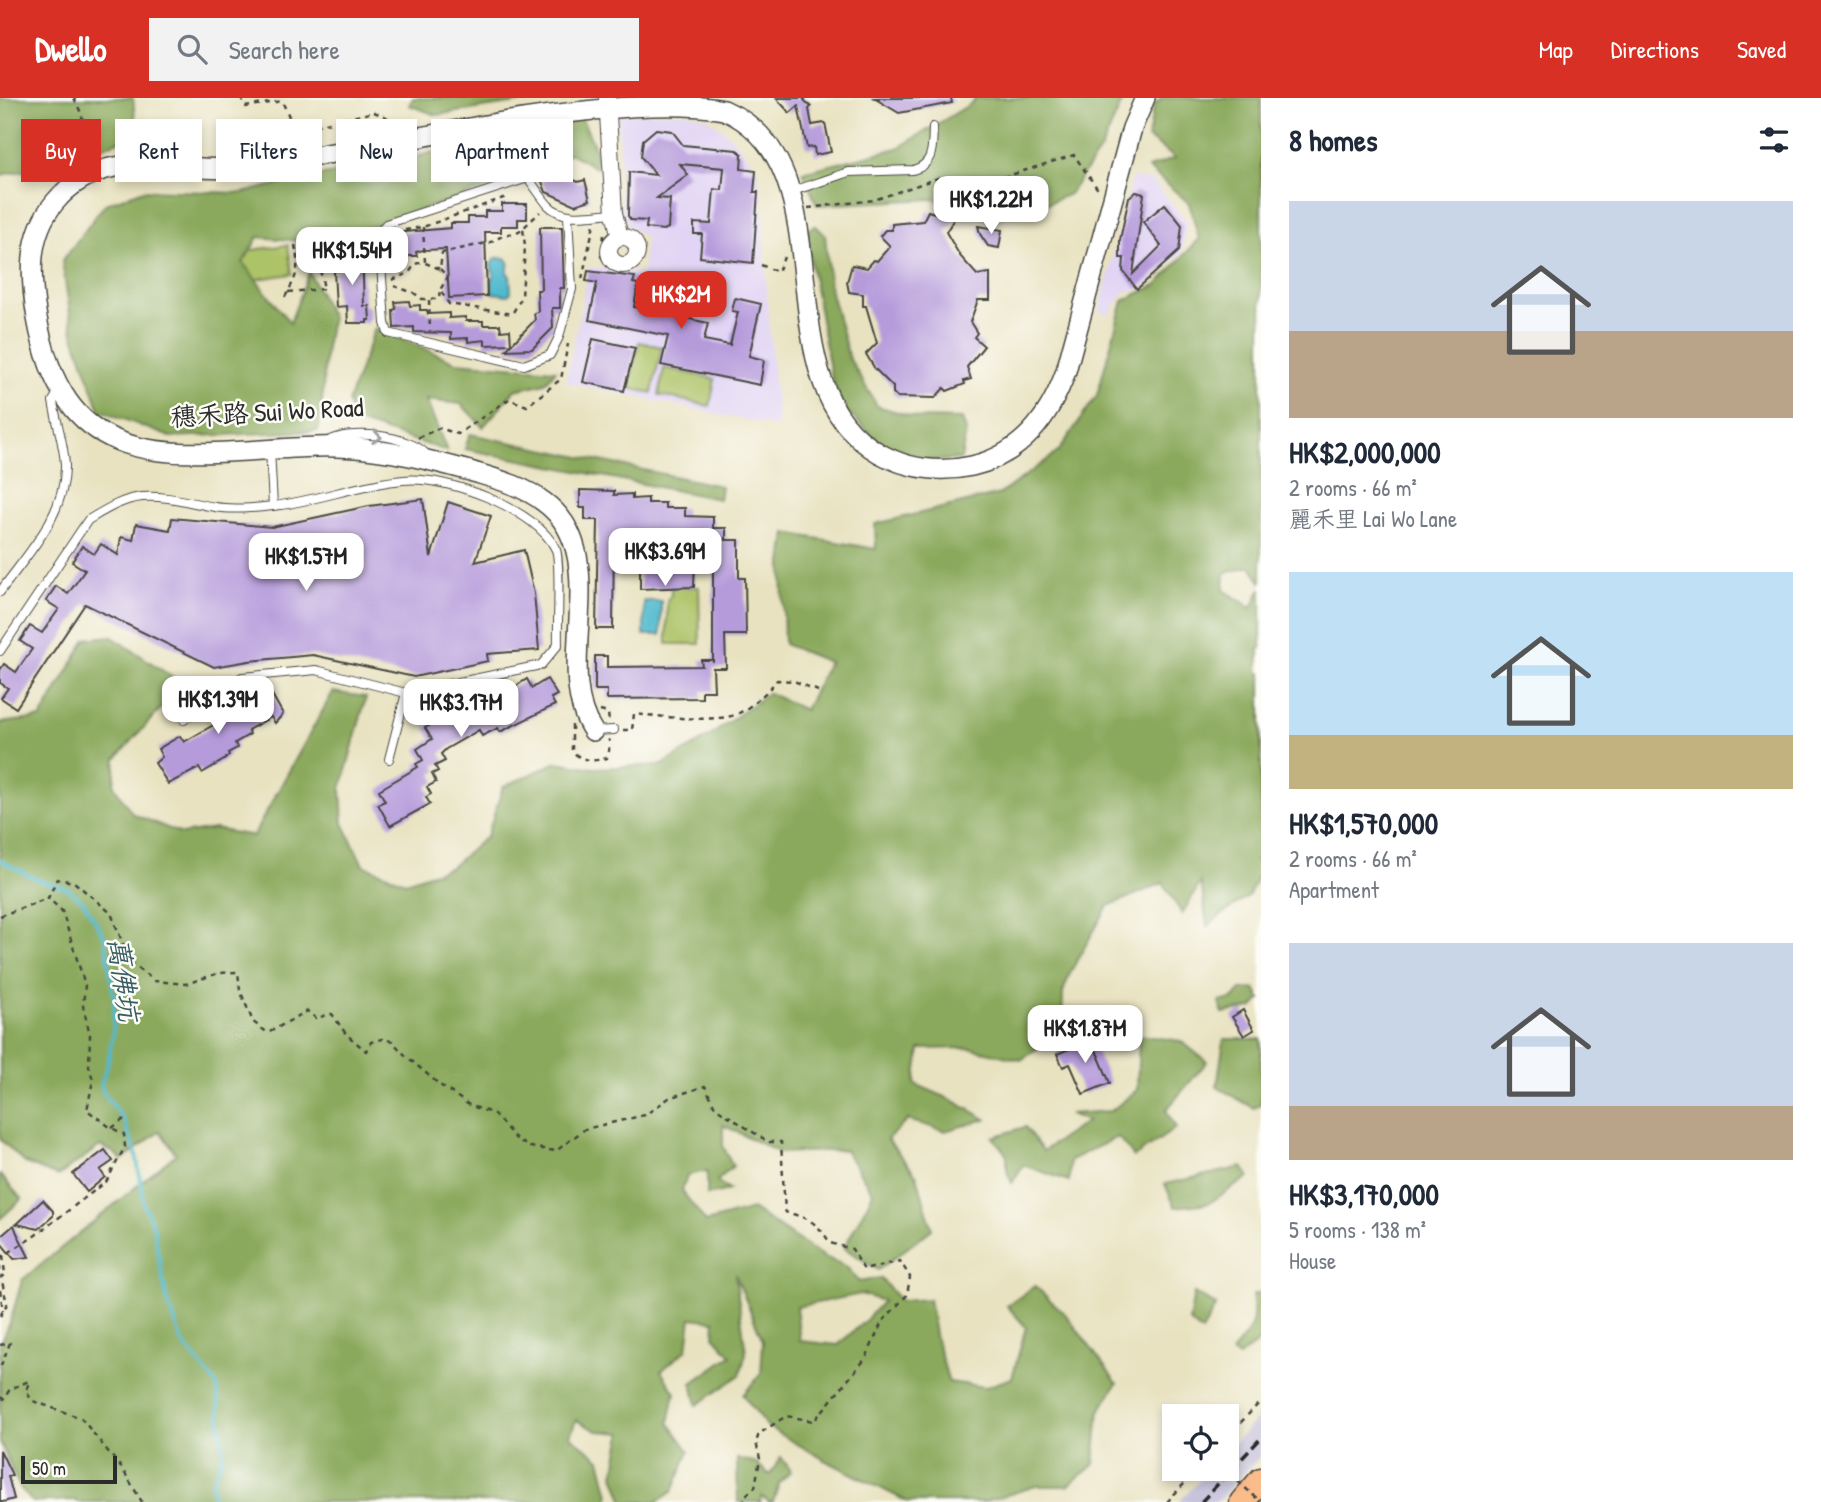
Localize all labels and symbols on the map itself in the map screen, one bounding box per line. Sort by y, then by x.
pin: HK$1.22M [919,176,1063,236]
pin: HK$1.54M [280,228,424,287]
pin: HK$2M [632,272,730,331]
street label: 穗禾路 Sui Wo Road [170,389,364,434]
one-way arrow [372,429,383,444]
pin: HK$3.69M [593,528,737,588]
pin: HK$1.57M [234,533,378,593]
pin: HK$1.39M [146,676,290,736]
pin: HK$3.17M [389,680,533,739]
water label: 萬佛坑 [99,935,149,1026]
pin: HK$1.87M [1013,1006,1157,1065]
scale bar [21,1453,117,1485]

